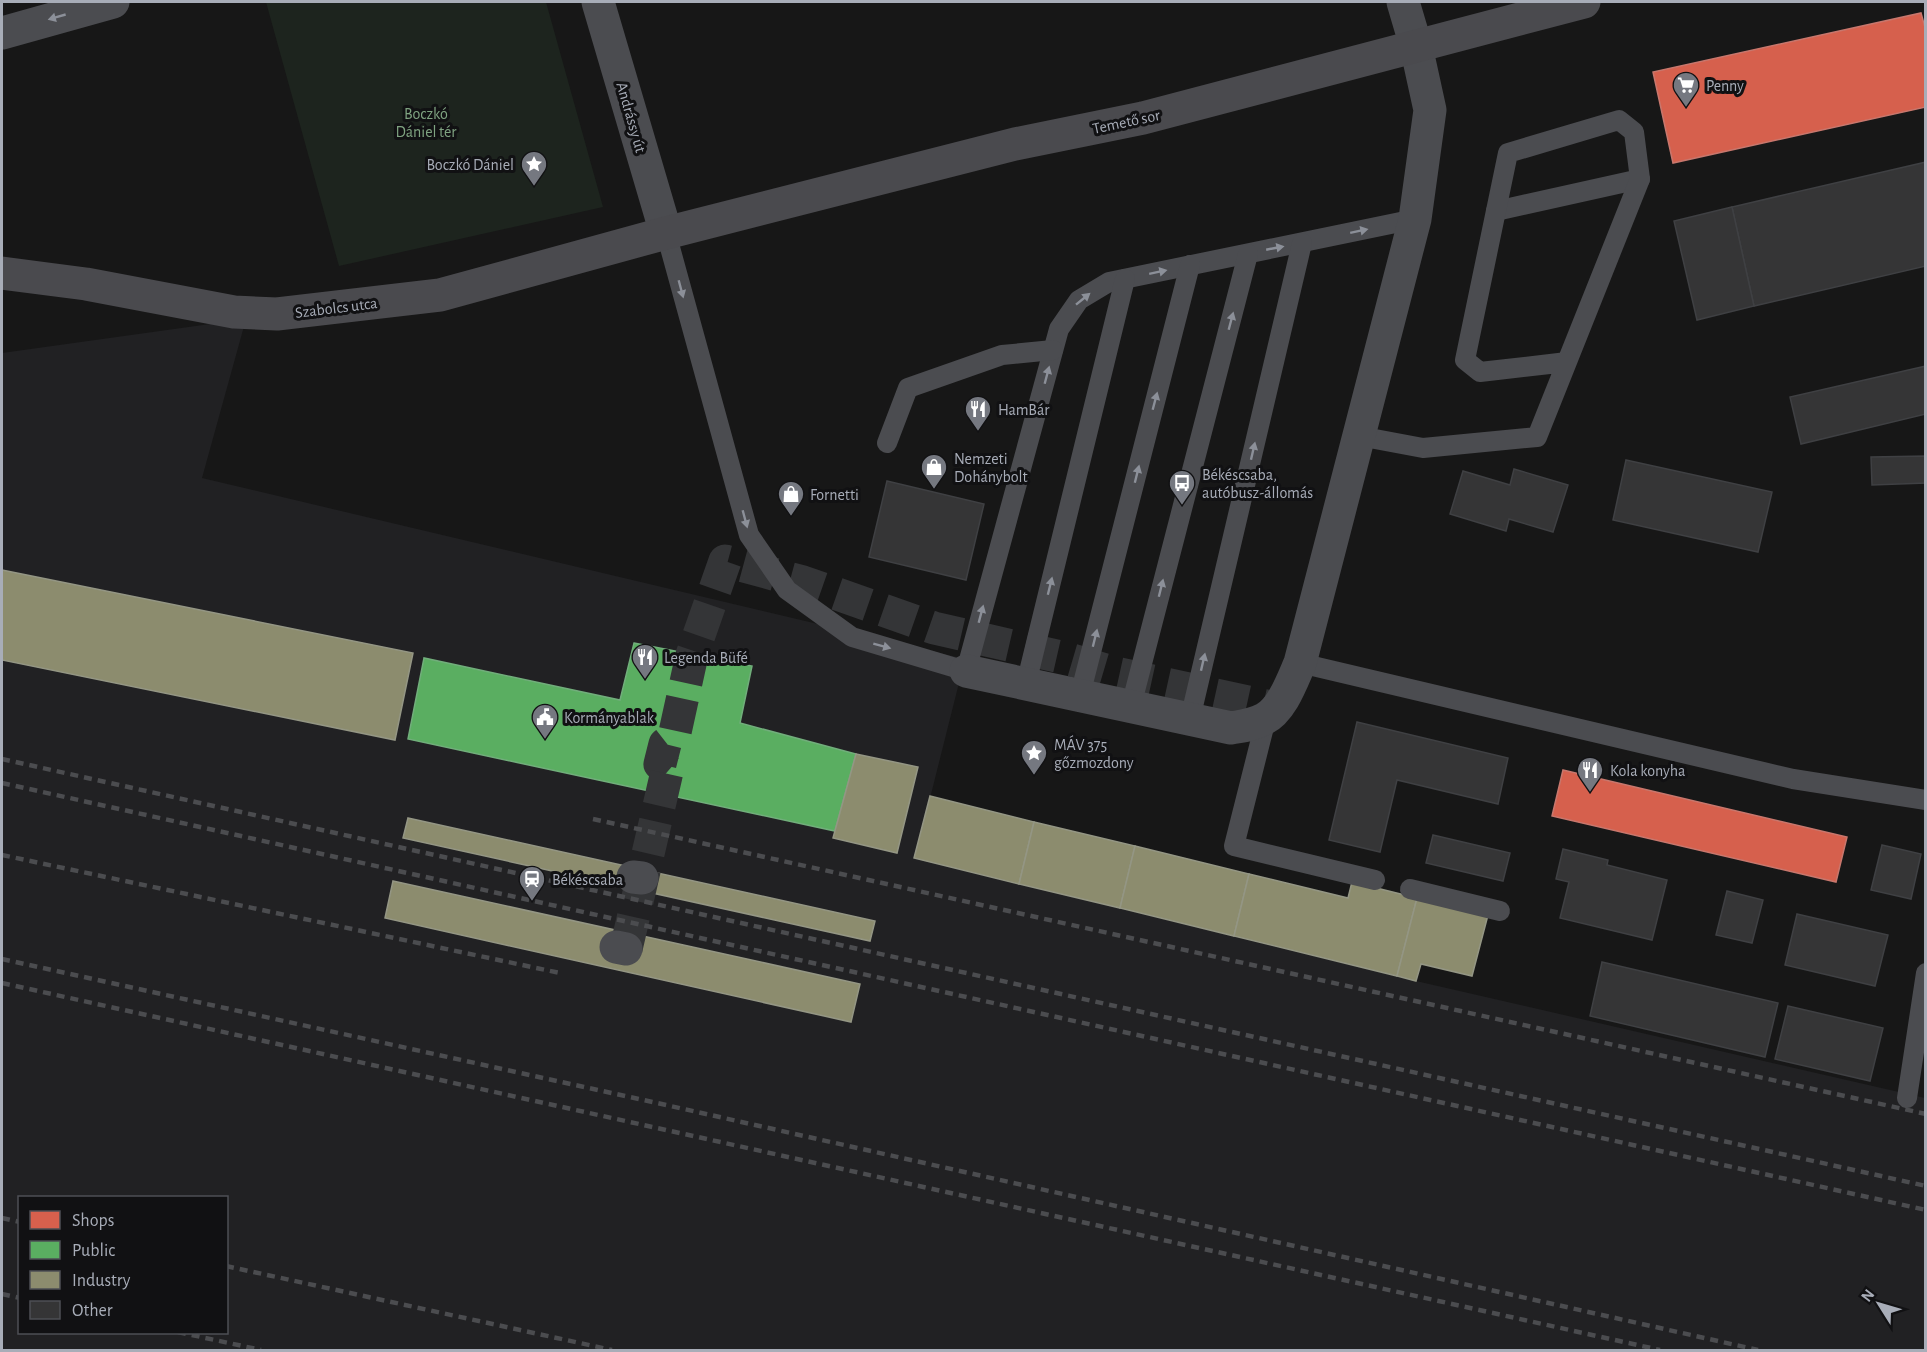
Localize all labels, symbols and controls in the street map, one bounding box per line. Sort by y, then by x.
one-way arrow [48,13,66,22]
supermarket icon: Penny [1671,70,1701,108]
place label: Penny [1706,78,1744,95]
street label: Andrássy út [612,80,649,155]
park label: Boczkó Dániel tér [395,106,457,140]
street label: Temető sor [1091,107,1162,137]
place icon: Boczkó Dániel [519,149,549,187]
place label: Boczkó Dániel [426,157,514,173]
one-way arrow [1349,226,1368,235]
one-way arrow [1266,243,1285,252]
one-way arrow [1148,267,1167,276]
one-way arrow [677,280,687,298]
one-way arrow [1075,293,1091,306]
street label: Szabolcs utca [294,295,378,321]
one-way arrow [1226,312,1236,330]
one-way arrow [1042,366,1052,384]
one-way arrow [1151,392,1161,410]
restaurant icon: HamBár [963,394,993,432]
place label: HamBár [998,402,1050,418]
one-way arrow [1248,442,1258,461]
place label: Nemzeti Dohánybolt [954,451,1028,486]
shop icon: Nemzeti Dohánybolt [919,452,949,490]
one-way arrow [1132,465,1142,483]
place label: Békéscsaba, autóbusz-állomás [1202,467,1313,501]
bus stop icon: Békéscsaba, autóbusz-állomás [1167,468,1197,506]
shop icon: Fornetti [776,479,806,517]
place label: Fornetti [810,487,859,503]
one-way arrow [741,510,750,528]
one-way arrow [1045,577,1055,595]
one-way arrow [1157,579,1166,597]
one-way arrow [977,605,986,623]
one-way arrow [1090,629,1100,647]
one-way arrow [873,641,892,651]
restaurant icon: Legenda Büfé [630,642,660,680]
place label: Legenda Büfé [664,650,748,666]
one-way arrow [1199,652,1208,671]
public building icon: Kormányablak [530,702,560,740]
place label: Kormányablak [564,710,655,727]
place label: MÁV 375 gőzmozdony [1054,735,1134,772]
place icon: MÁV 375 gőzmozdony [1019,738,1049,776]
restaurant icon: Kola konyha [1575,755,1605,793]
place label: Kola konyha [1610,763,1685,780]
station icon: Békéscsaba [517,864,547,902]
place label: Békéscsaba [552,872,623,888]
legend [18,1196,228,1334]
text: Shops [72,1212,114,1230]
text: Public [72,1242,115,1260]
text: Industry [72,1272,131,1290]
north arrow [1849,1274,1909,1334]
text: N [1858,1286,1878,1305]
text: Other [72,1302,113,1320]

